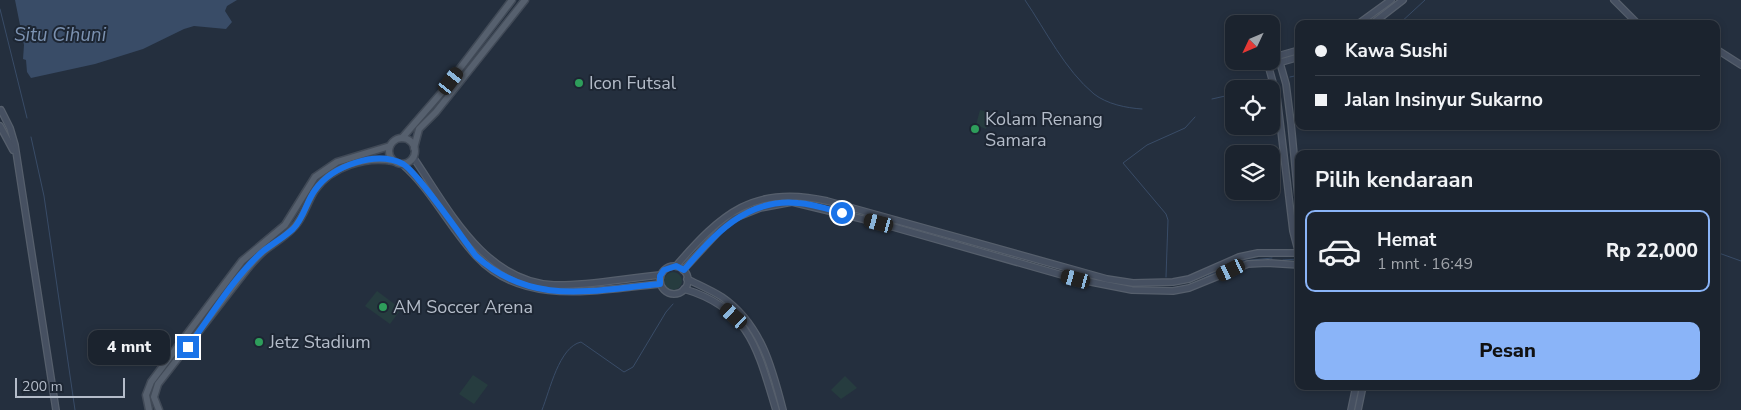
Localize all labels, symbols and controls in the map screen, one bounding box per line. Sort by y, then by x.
north arrow [1225,15,1280,70]
map controls [1225,15,1280,200]
water label: Situ Cihuni [14,22,107,48]
text: Kawa Sushi [1345,38,1448,64]
car [435,65,466,97]
place label: Icon Futsal [589,71,677,95]
marker: Icon Futsal [573,77,585,89]
button: locate [1225,80,1280,135]
text: Jalan Insinyur Sukarno [1345,87,1543,113]
place label: Kolam Renang Samara [985,107,1103,152]
marker: Kolam Renang Samara [969,123,981,135]
button: layers [1225,145,1280,200]
text: Pilih kendaraan [1315,165,1473,195]
route start [831,202,853,224]
car [862,212,895,234]
text: Hemat [1377,227,1436,253]
icon: car [1317,229,1362,274]
text: Rp 22,000 [1606,238,1698,264]
text: 1 mnt · 16:49 [1377,253,1473,275]
car [1214,257,1247,283]
car [1059,268,1092,290]
place label: AM Soccer Arena [393,295,533,319]
car [717,300,750,332]
marker: AM Soccer Arena [377,301,389,313]
button: Pesan [1315,322,1700,380]
callout: 4 mnt [88,330,170,364]
place label: Jetz Stadium [268,330,371,354]
text: 4 mnt [107,336,151,358]
route end [177,336,199,358]
marker: Jetz Stadium [253,336,265,348]
scale bar [15,375,125,398]
text: 200 m [22,377,63,396]

